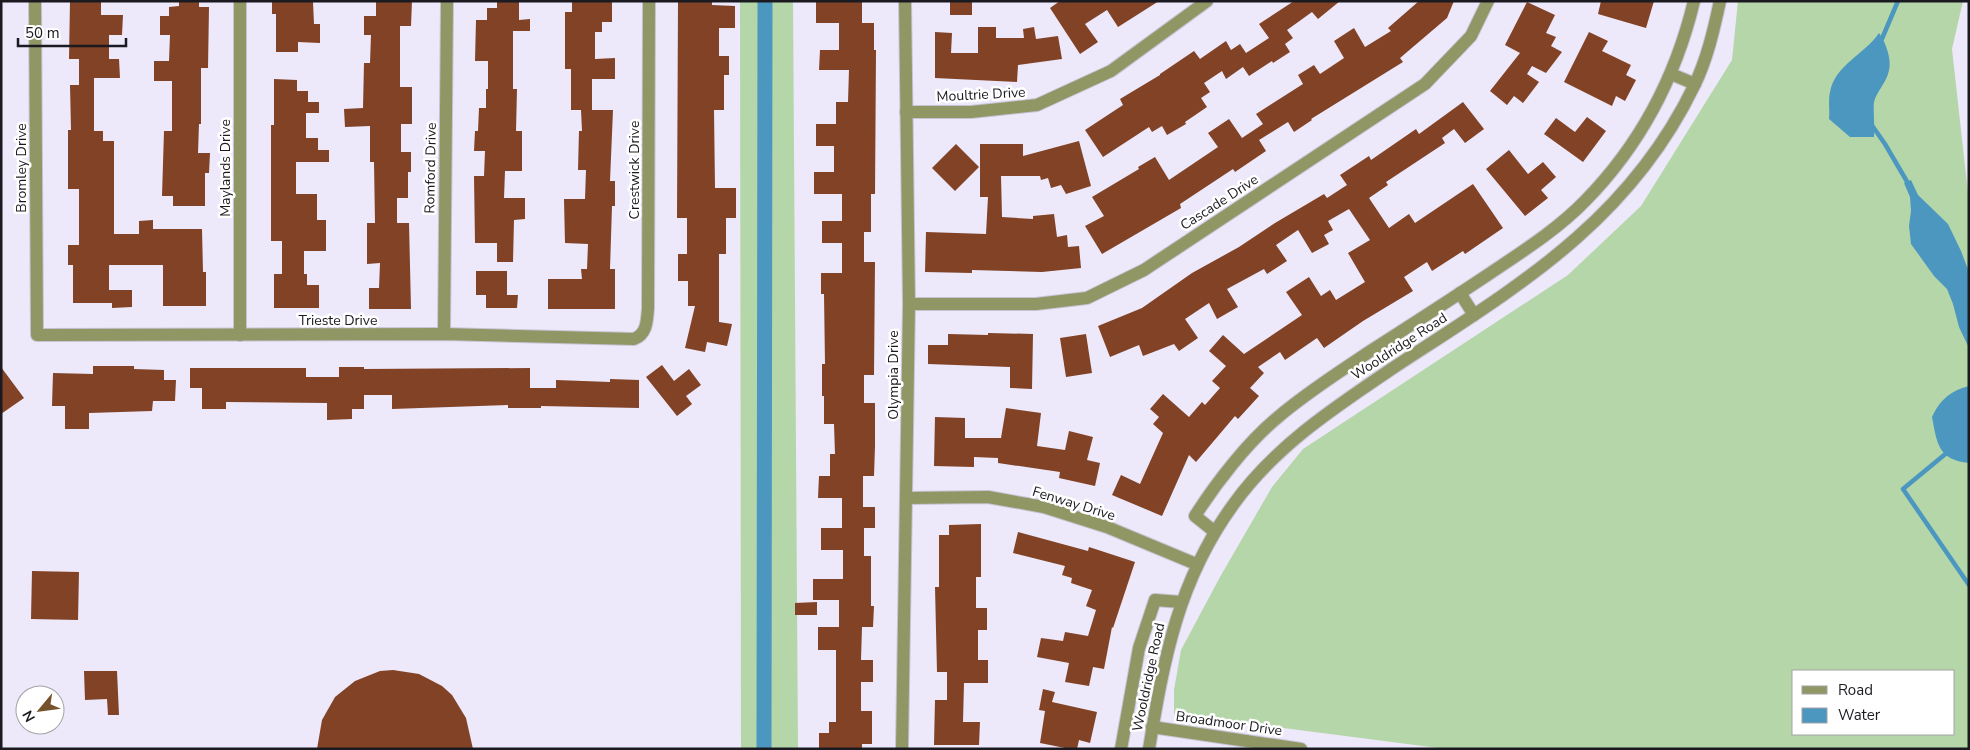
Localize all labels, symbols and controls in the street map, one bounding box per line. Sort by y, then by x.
scale bar [18,15,125,47]
text: 50 m [25,23,60,43]
street label: Moultrie Drive [936,83,1026,106]
street label: Maylands Drive [216,119,235,217]
street label: Crestwick Drive [625,121,644,219]
street label: Romford Drive [420,122,441,214]
street label: Bromley Drive [12,123,31,213]
street label: Cascade Drive [1177,170,1262,235]
street label: Wooldridge Road [1348,308,1451,385]
street label: Trieste Drive [299,311,377,330]
street label: Olympia Drive [884,330,903,420]
street label: Fenway Drive [1030,482,1118,525]
street label: Wooldridge Road [1128,621,1169,733]
legend [1792,670,1955,735]
text: Road [1838,680,1873,700]
north arrow [15,685,65,735]
text: Water [1838,705,1881,725]
text: N [18,707,40,725]
street label: Broadmoor Drive [1175,707,1283,740]

